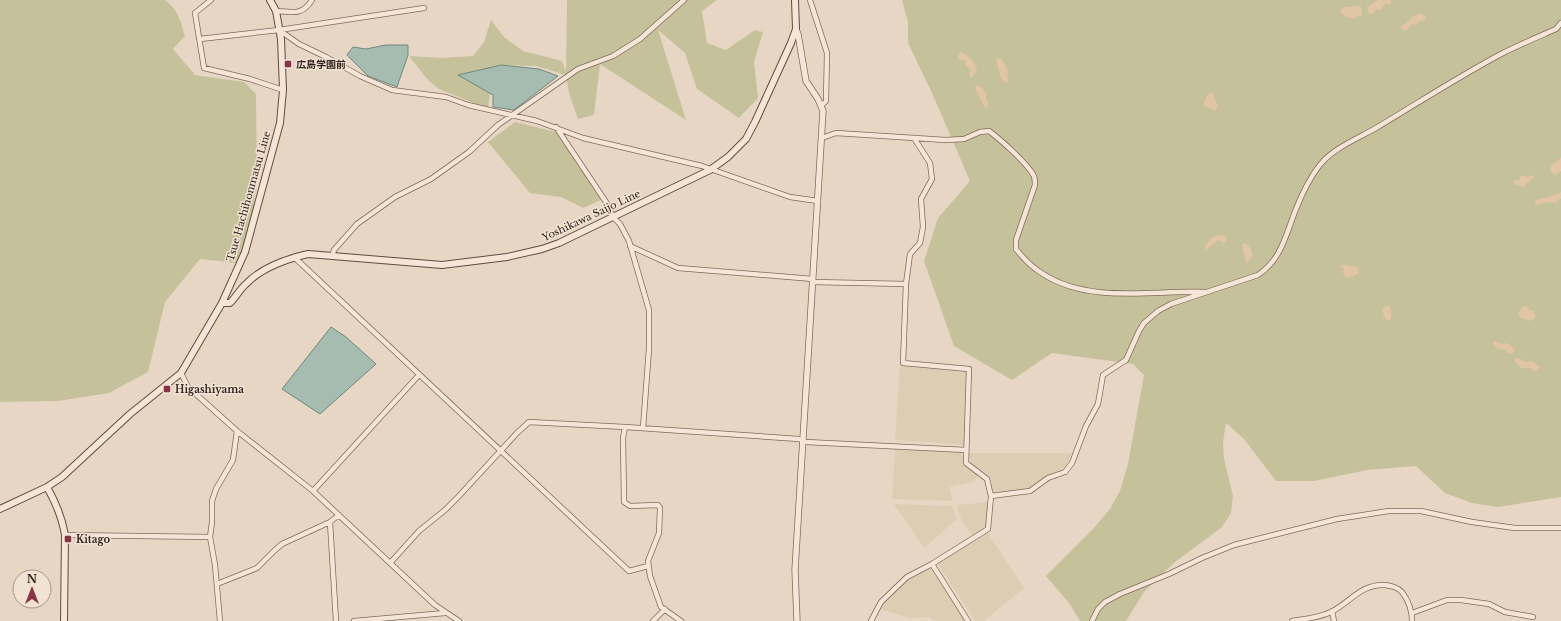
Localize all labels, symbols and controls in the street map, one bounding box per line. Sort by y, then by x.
place label: 広島学園前 [296,58,346,71]
marker: 広島学園前 [283,59,293,69]
street label: Tsue Hachihonmatsu Line [224,129,273,263]
street label: Yoshikawa Saijo Line [539,187,643,244]
place label: Higashiyama [175,383,244,396]
marker: Higashiyama [162,384,172,394]
place label: Kitago [76,533,110,546]
marker: Kitago [63,534,73,544]
north arrow [12,569,52,609]
text: N [27,572,38,586]

